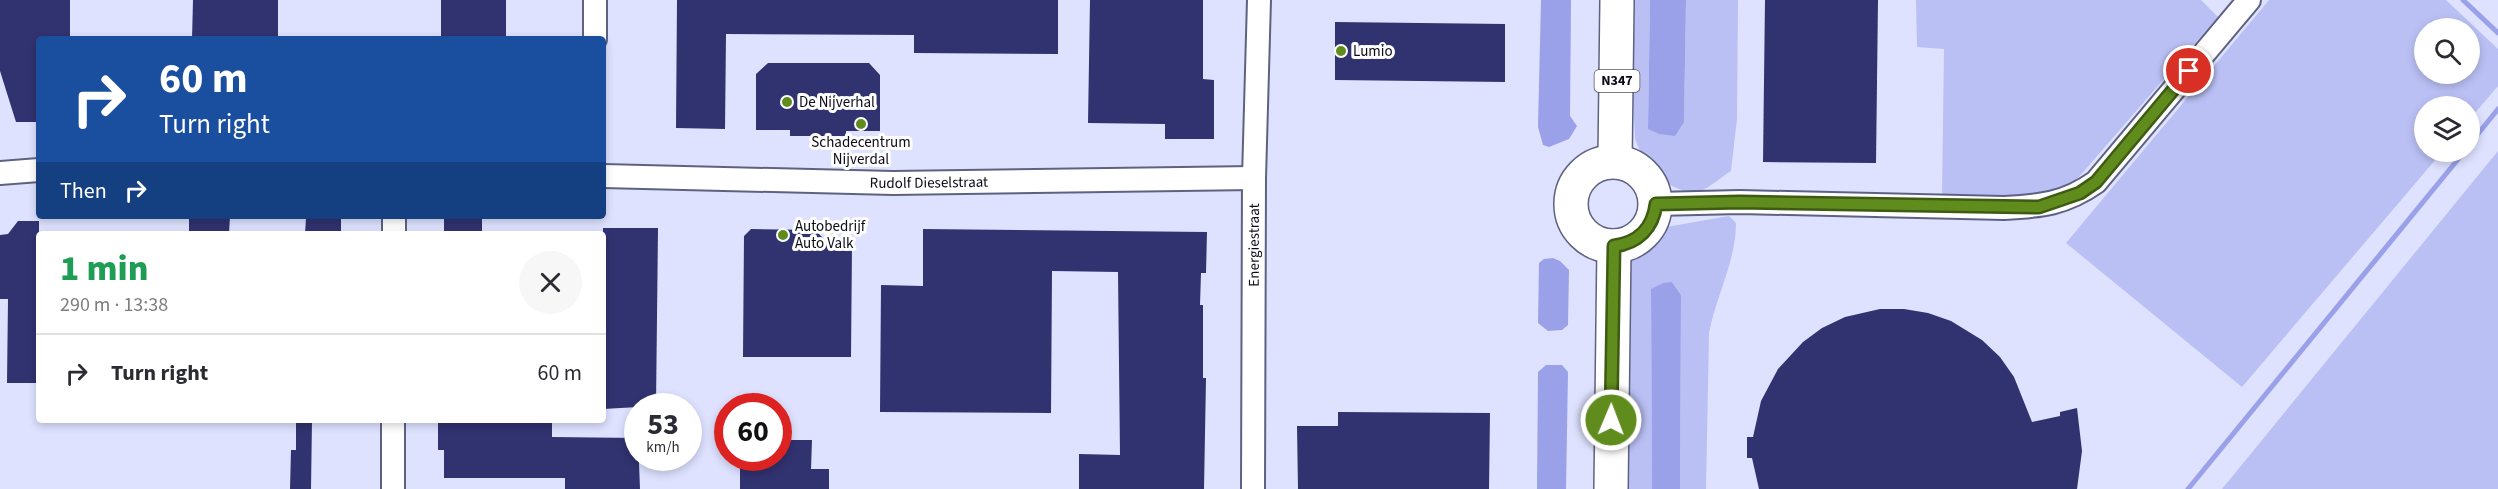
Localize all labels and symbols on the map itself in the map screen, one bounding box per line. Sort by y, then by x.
place label: Lumio [1353,41,1393,62]
marker: Lumio [1334,44,1348,58]
pin [2163,45,2214,96]
road number: N347 [1594,70,1640,92]
place label: De Nijverhal [799,92,875,113]
marker: De Nijverhal [780,95,794,109]
marker: Schadecentrum Nijverdal [854,117,868,131]
place label: Schadecentrum Nijverdal [811,132,911,170]
street label: Rudolf Dieselstraat [870,171,988,194]
street label: Energiestraat [1243,203,1264,287]
place label: Autobedrijf Auto Valk [795,216,866,254]
marker: Autobedrijf Auto Valk [776,228,790,242]
position arrow [1579,388,1643,452]
speed limit sign: 60 [714,393,792,471]

